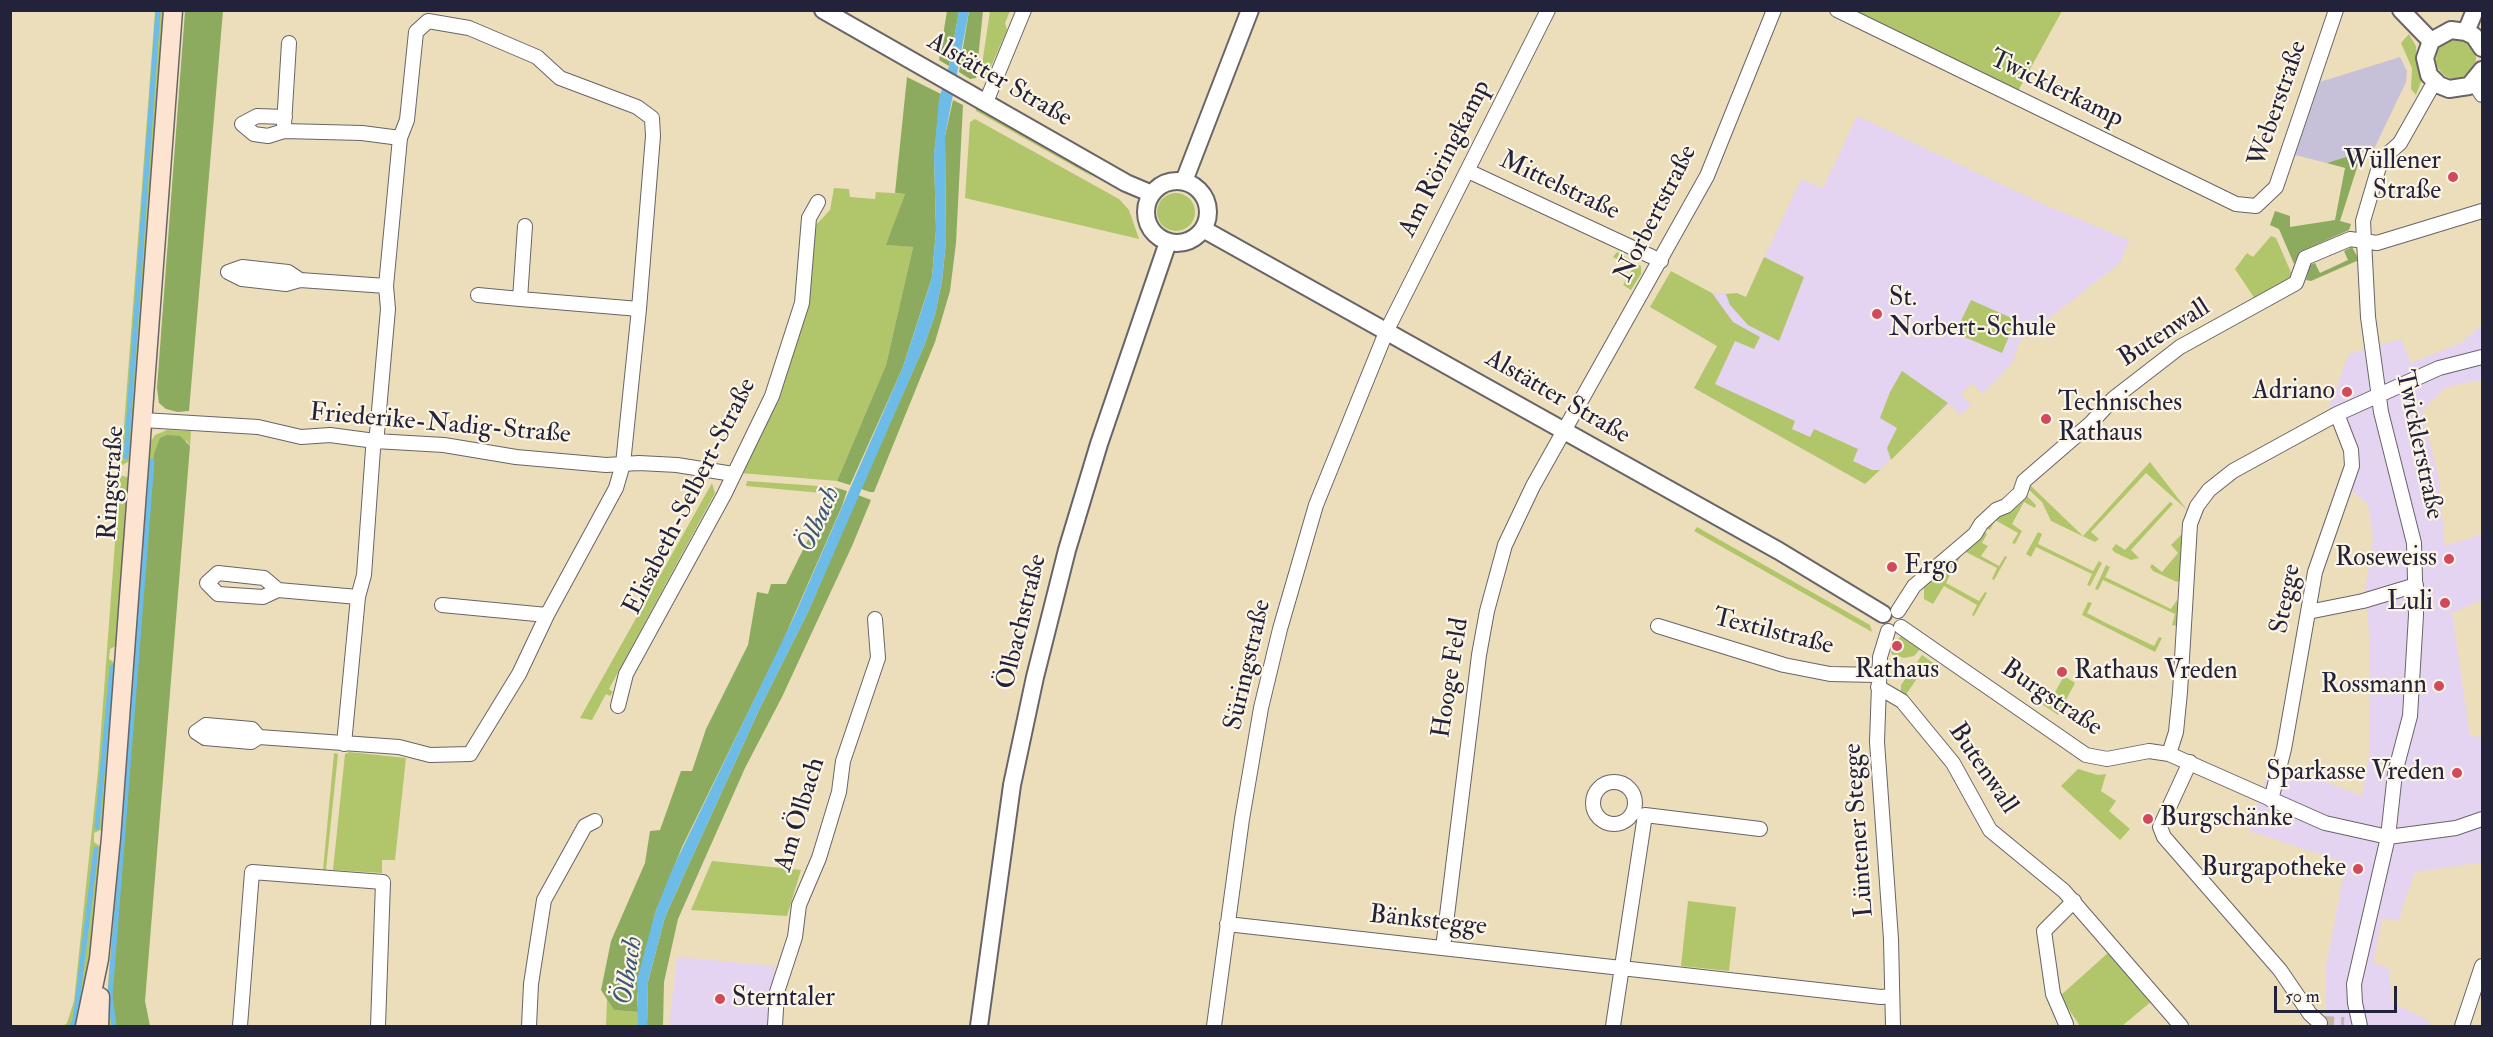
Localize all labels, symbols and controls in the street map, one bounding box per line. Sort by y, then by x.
street label: Alstätter Straße [921,27,1077,135]
street label: Weberstraße [2243,37,2315,171]
street label: Twicklerkamp [1984,44,2128,136]
street label: Am Röringkamp [1393,75,1499,243]
street label: Norbertstraße [1609,140,1705,288]
street label: Mittelstraße [1494,146,1624,228]
place label: Wüllener Straße [2344,146,2441,207]
marker: Wüllener Straße [2446,170,2460,184]
place label: St. Norbert-Schule [1889,283,2056,344]
street label: Butenwall [2113,293,2217,375]
marker: St. Norbert-Schule [1870,307,1884,321]
street label: Alstätter Straße [1479,344,1635,452]
street label: Twicklerstraße [2387,367,2449,523]
street label: Elisabeth-Selbert-Straße [618,373,764,621]
place label: Adriano [2253,376,2335,408]
marker: Adriano [2340,385,2354,399]
place label: Technisches Rathaus [2058,388,2182,449]
street label: Friederike-Nadig-Straße [308,398,572,452]
marker: Technisches Rathaus [2039,412,2053,426]
street label: Ringstraße [93,425,133,541]
water label: Ölbach [791,482,849,558]
place label: Roseweiss [2335,543,2437,575]
street label: Ölbachstraße [991,551,1055,693]
place label: Ergo [1904,551,1958,583]
marker: Roseweiss [2442,552,2456,566]
marker: Ergo [1885,560,1899,574]
street label: Stegge [2265,562,2309,636]
place label: Luli [2387,587,2433,619]
marker: Luli [2438,596,2452,610]
street label: Süringstraße [1219,597,1279,733]
street label: Textilstraße [1710,603,1836,663]
street label: Hooge Feld [1427,616,1477,740]
marker: Rathaus [1890,639,1904,653]
street label: Burgstraße [1994,654,2108,744]
place label: Rathaus [1855,655,1939,687]
place label: Rathaus Vreden [2074,656,2238,688]
marker: Rathaus Vreden [2055,665,2069,679]
place label: Rossmann [2321,670,2427,702]
marker: Rossmann [2432,679,2446,693]
street label: Butenwall [1940,718,2024,820]
street label: Lüntener Stegge [1838,742,1882,918]
street label: Am Ölbach [769,754,833,876]
place label: Sparkasse Vreden [2266,757,2445,789]
marker: Sparkasse Vreden [2450,766,2464,780]
place label: Burgschänke [2160,803,2293,835]
marker: Burgschänke [2141,812,2155,826]
place label: Burgapotheke [2201,853,2346,885]
marker: Burgapotheke [2351,862,2365,876]
street label: Bänkstegge [1368,900,1488,944]
water label: Ölbach [609,934,651,1008]
scale bar [2277,974,2400,1012]
place label: Sterntaler [732,983,835,1015]
text: 50 m [2285,985,2320,1008]
marker: Sterntaler [713,992,727,1006]

